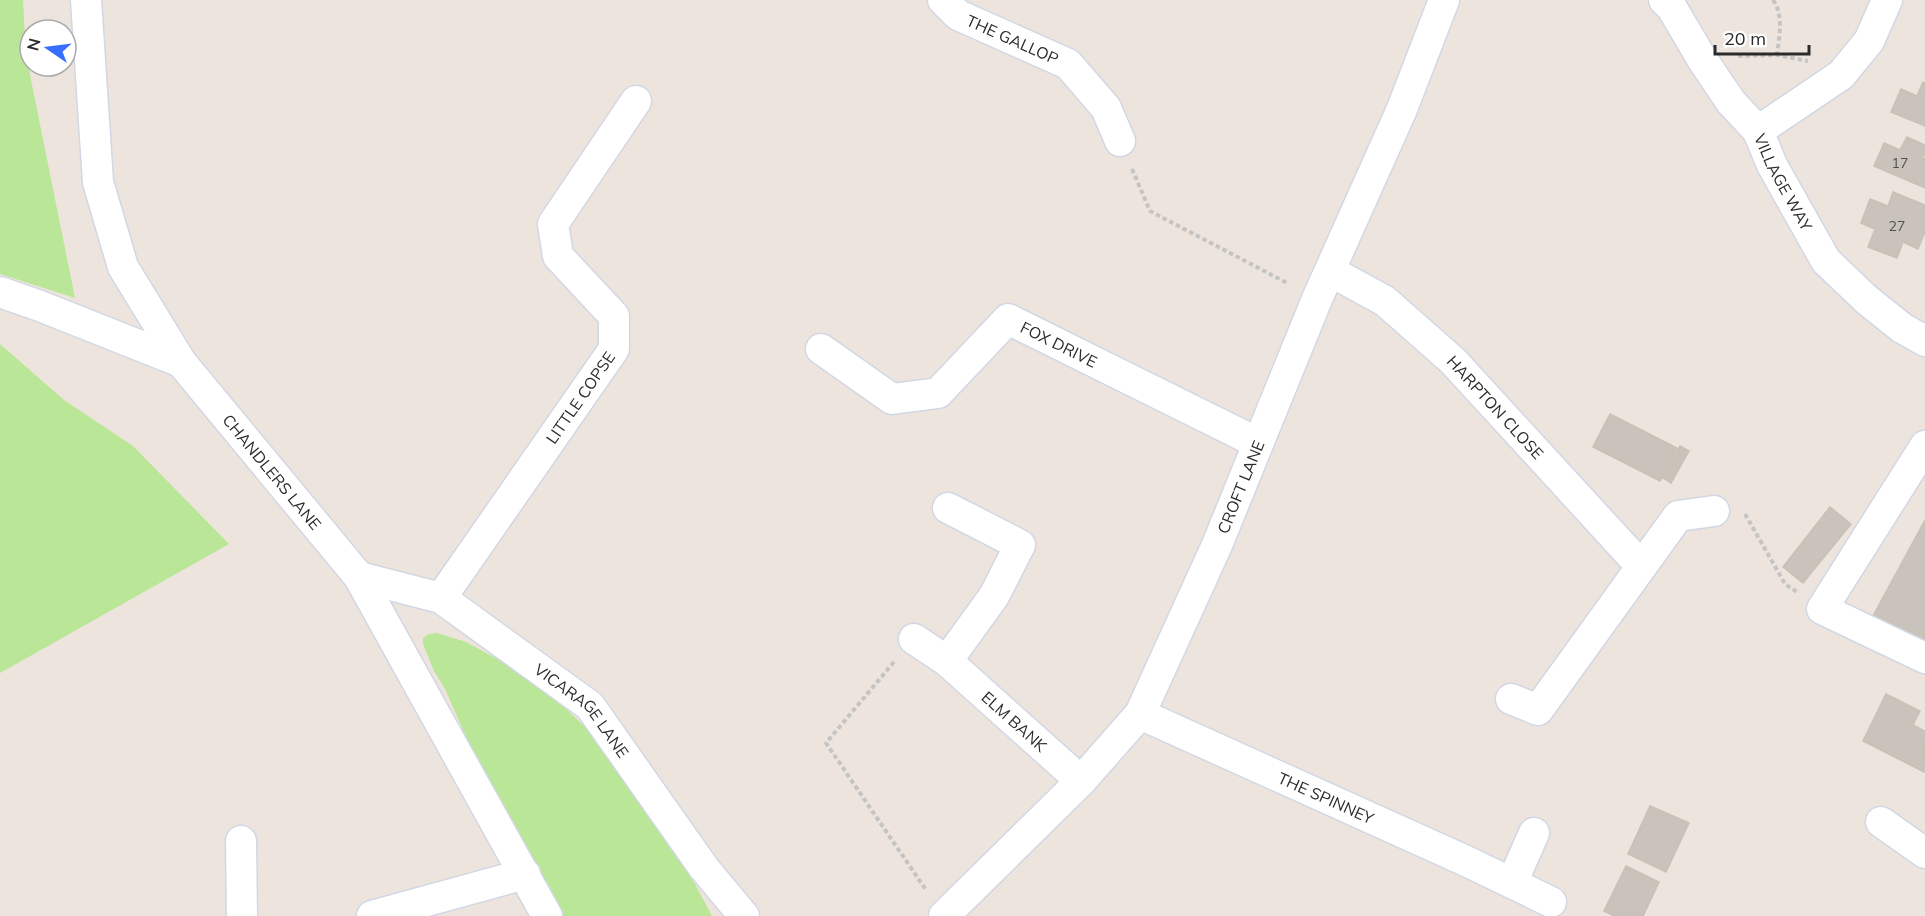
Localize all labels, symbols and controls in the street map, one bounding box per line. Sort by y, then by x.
street label: THE GALLOP [963,10,1062,69]
north arrow [18,18,78,78]
scale bar [1715,18,1810,56]
text: 20 m [1724,27,1766,50]
text: N [22,36,45,53]
street label: VILLAGE WAY [1750,131,1817,234]
house number: 17 [1892,154,1908,172]
house number: 27 [1889,217,1905,235]
street label: FOX DRIVE [1017,317,1101,372]
street label: LITTLE COPSE [541,348,619,447]
street label: HARPTON CLOSE [1443,351,1548,463]
street label: CHANDLERS LANE [218,410,326,534]
street label: CROFT LANE [1213,437,1268,536]
street label: VICARAGE LANE [531,659,633,762]
street label: ELM BANK [978,687,1052,756]
street label: THE SPINNEY [1275,768,1377,828]

